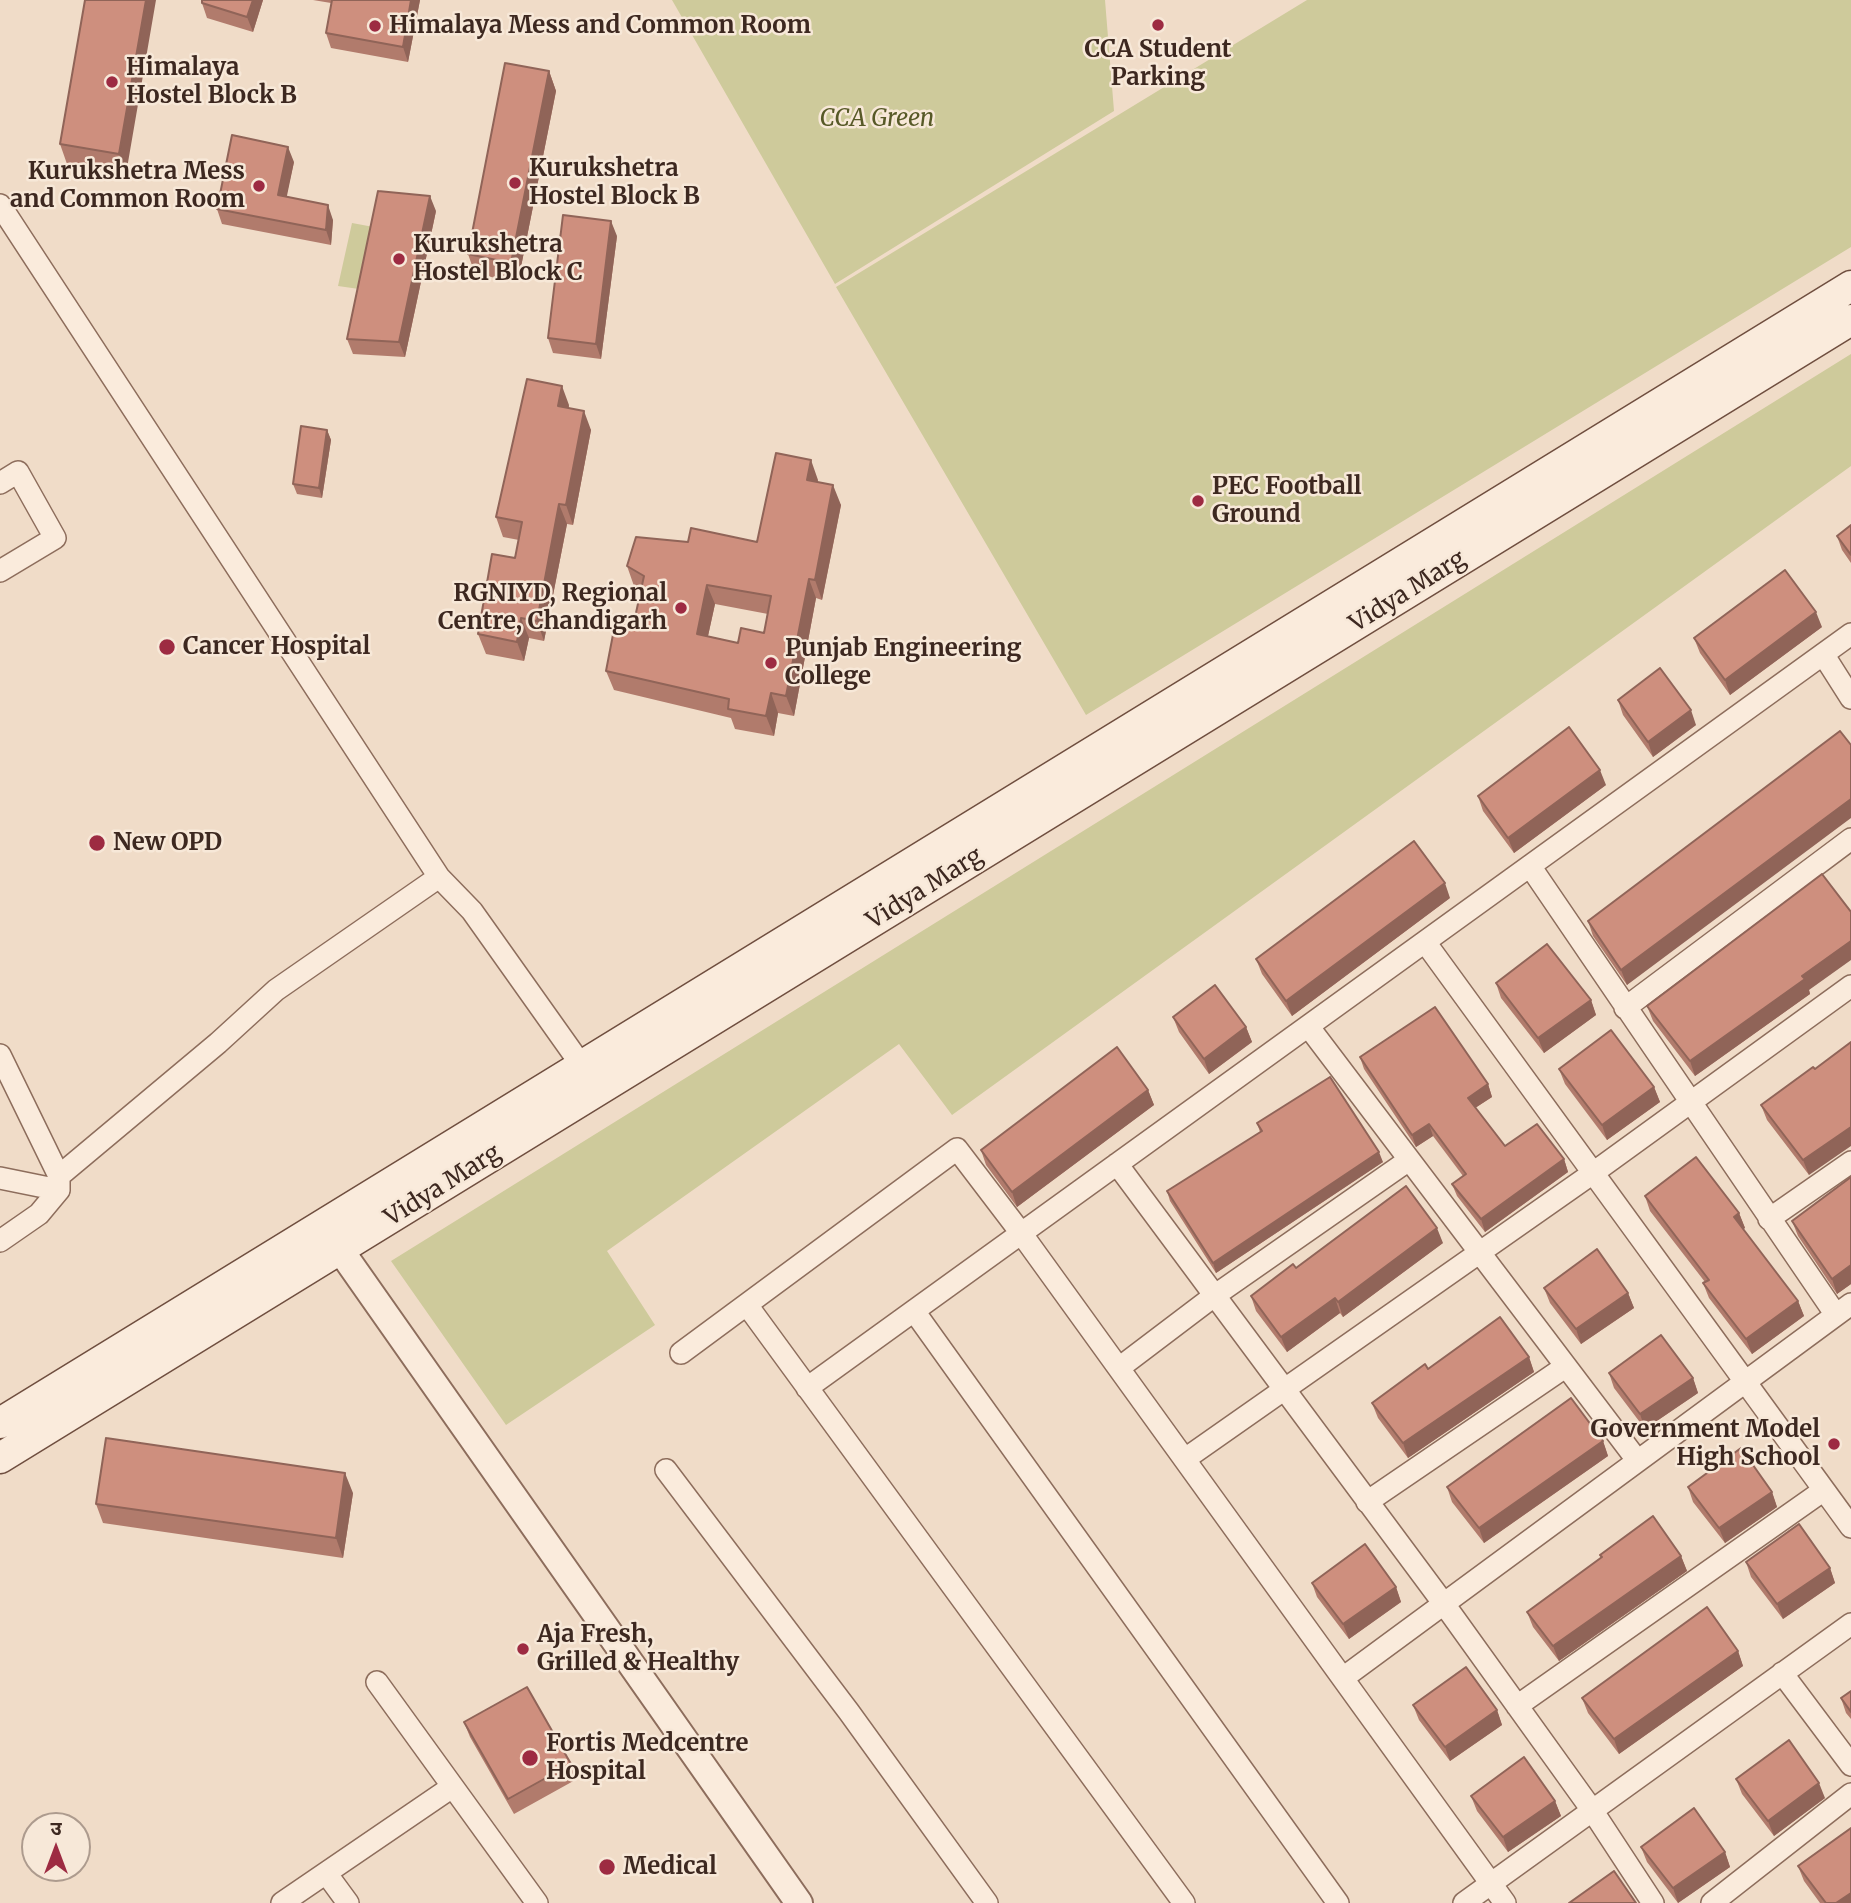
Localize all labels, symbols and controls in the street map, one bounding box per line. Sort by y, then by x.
place label: Himalaya Mess and Common Room [389,12,811,40]
marker: CCA Student Parking [1150,17,1166,33]
marker: Himalaya Mess and Common Room [367,18,383,34]
place label: CCA Student Parking [1085,36,1231,92]
place label: Himalaya Hostel Block B [126,54,297,110]
marker: Himalaya Hostel Block B [104,74,120,90]
park label: CCA Green [820,105,934,133]
place label: Kurukshetra Hostel Block B [529,155,700,211]
place label: Kurukshetra Mess and Common Room [10,158,245,214]
marker: Kurukshetra Hostel Block B [507,175,523,191]
marker: Kurukshetra Mess and Common Room [251,178,267,194]
place label: Kurukshetra Hostel Block C [413,231,583,287]
marker: Kurukshetra Hostel Block C [391,251,407,267]
place label: PEC Football Ground [1212,473,1362,529]
marker: PEC Football Ground [1190,493,1206,509]
street label: Vidya Marg [1345,545,1471,639]
place label: RGNIYD, Regional Centre, Chandigarh [438,580,667,636]
marker: RGNIYD, Regional Centre, Chandigarh [673,600,689,616]
place label: Cancer Hospital [183,633,370,661]
place label: Punjab Engineering College [785,635,1021,691]
marker: Cancer Hospital [157,637,177,657]
marker: Punjab Engineering College [763,655,779,671]
place label: New OPD [113,829,222,857]
marker: New OPD [87,833,107,853]
street label: Vidya Marg [862,842,988,936]
street label: Vidya Marg [380,1139,506,1233]
place label: Government Model High School [1591,1416,1820,1472]
marker: Government Model High School [1826,1436,1842,1452]
place label: Aja Fresh, Grilled & Healthy [537,1621,739,1677]
marker: Aja Fresh, Grilled & Healthy [515,1641,531,1657]
place label: Fortis Medcentre Hospital [546,1730,749,1786]
marker: Fortis Medcentre Hospital [520,1748,540,1768]
north arrow [21,1812,91,1882]
text: उ [50,1816,62,1840]
place label: Medical [623,1853,717,1881]
marker: Medical [597,1857,617,1877]

